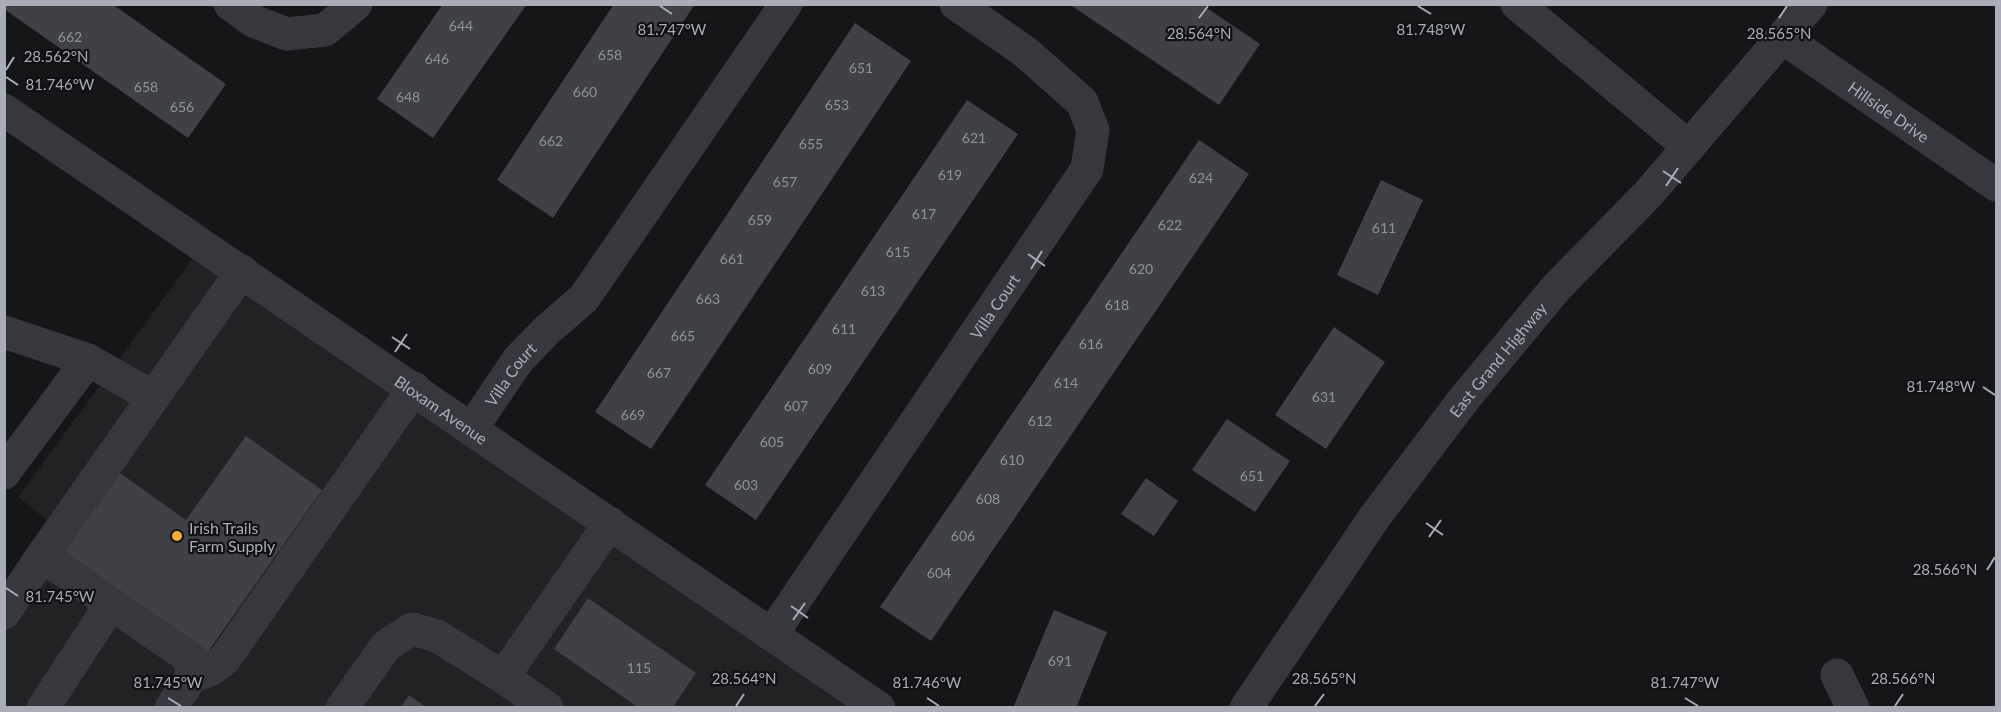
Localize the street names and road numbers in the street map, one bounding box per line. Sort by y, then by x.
street label: Hillside Drive [1845,77,1933,146]
street label: Villa Court [965,270,1023,342]
street label: East Grand Highway [1445,298,1550,420]
street label: Villa Court [480,338,540,409]
street label: Bloxam Avenue [391,371,492,447]

